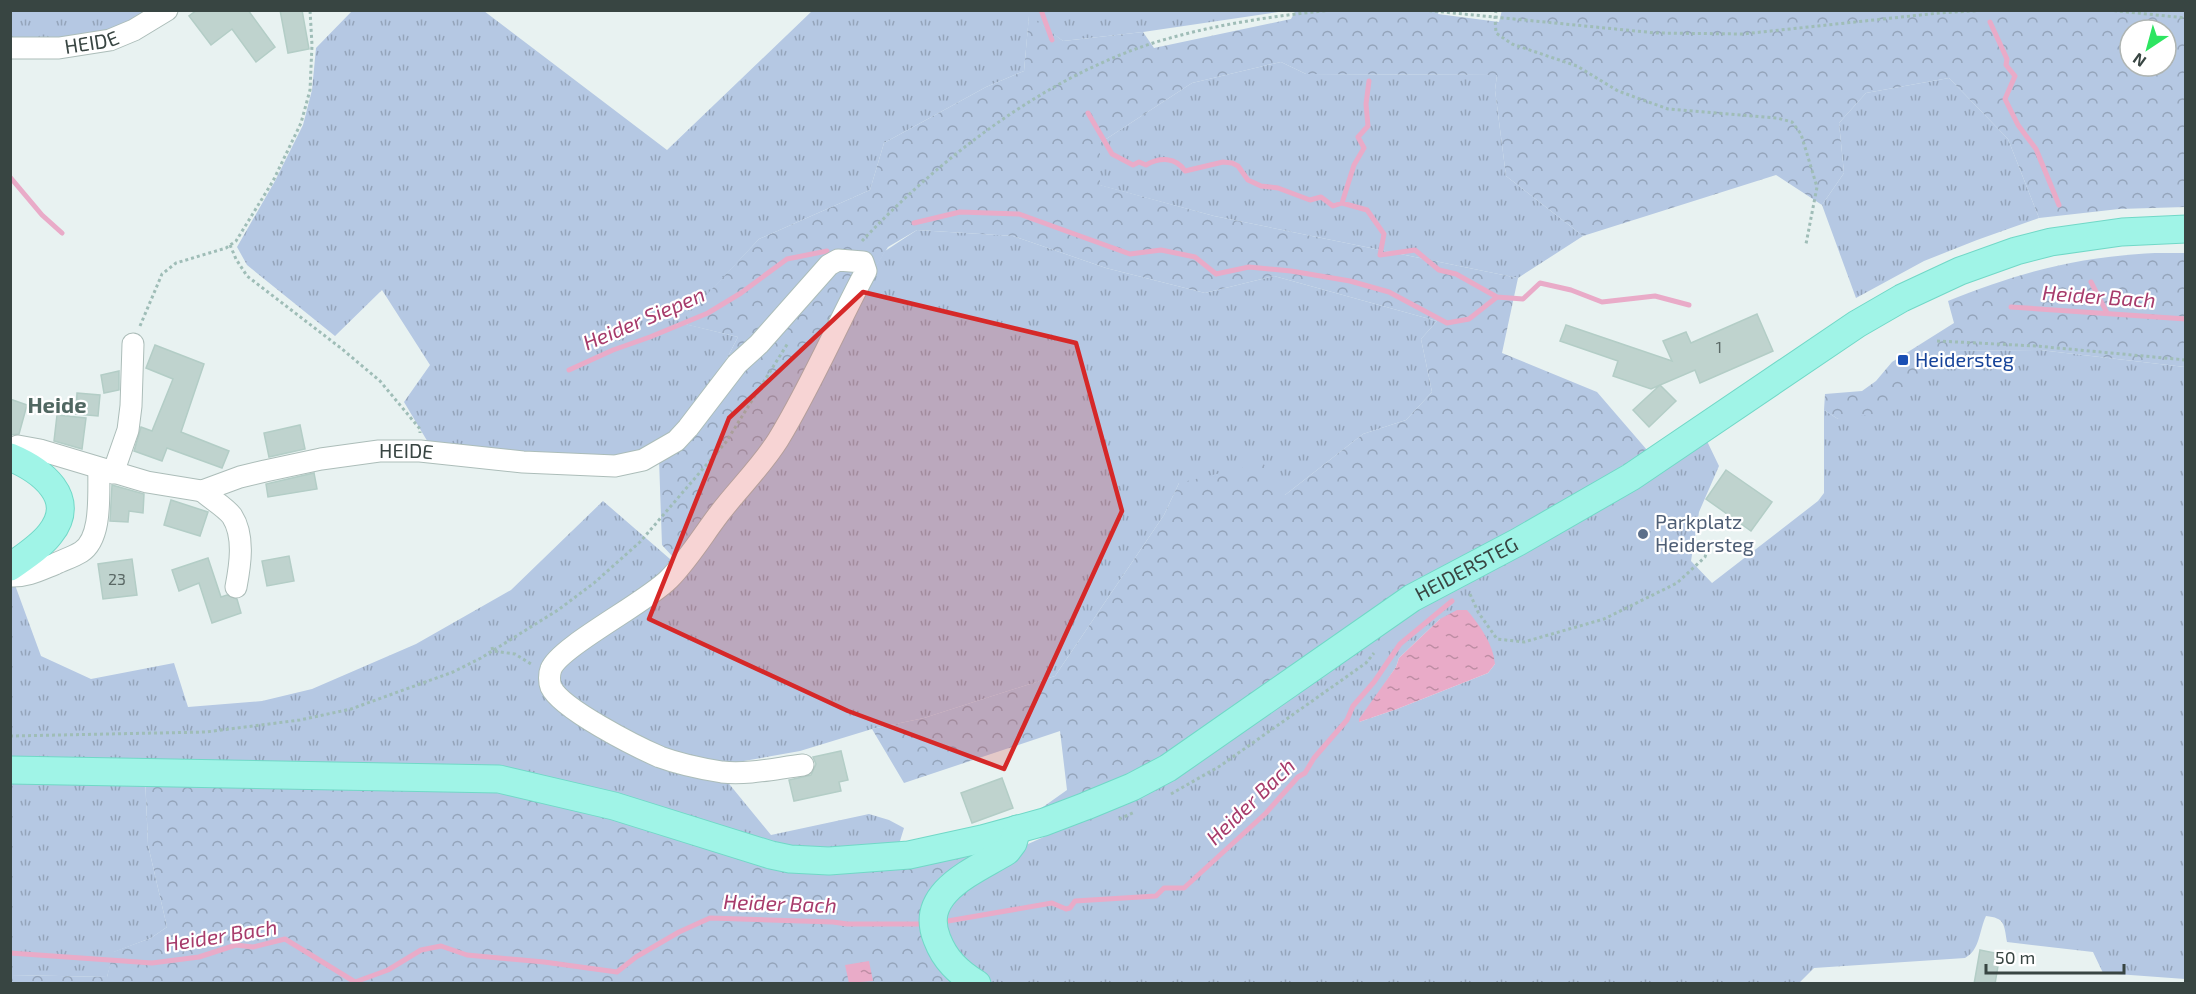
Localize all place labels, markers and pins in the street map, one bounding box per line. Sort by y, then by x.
place label: Heidersteg [1915,347,2014,371]
marker: Heidersteg [1896,353,1910,367]
place label: Parkplatz Heidersteg [1655,509,1754,556]
marker: Parkplatz Heidersteg [1636,527,1650,541]

